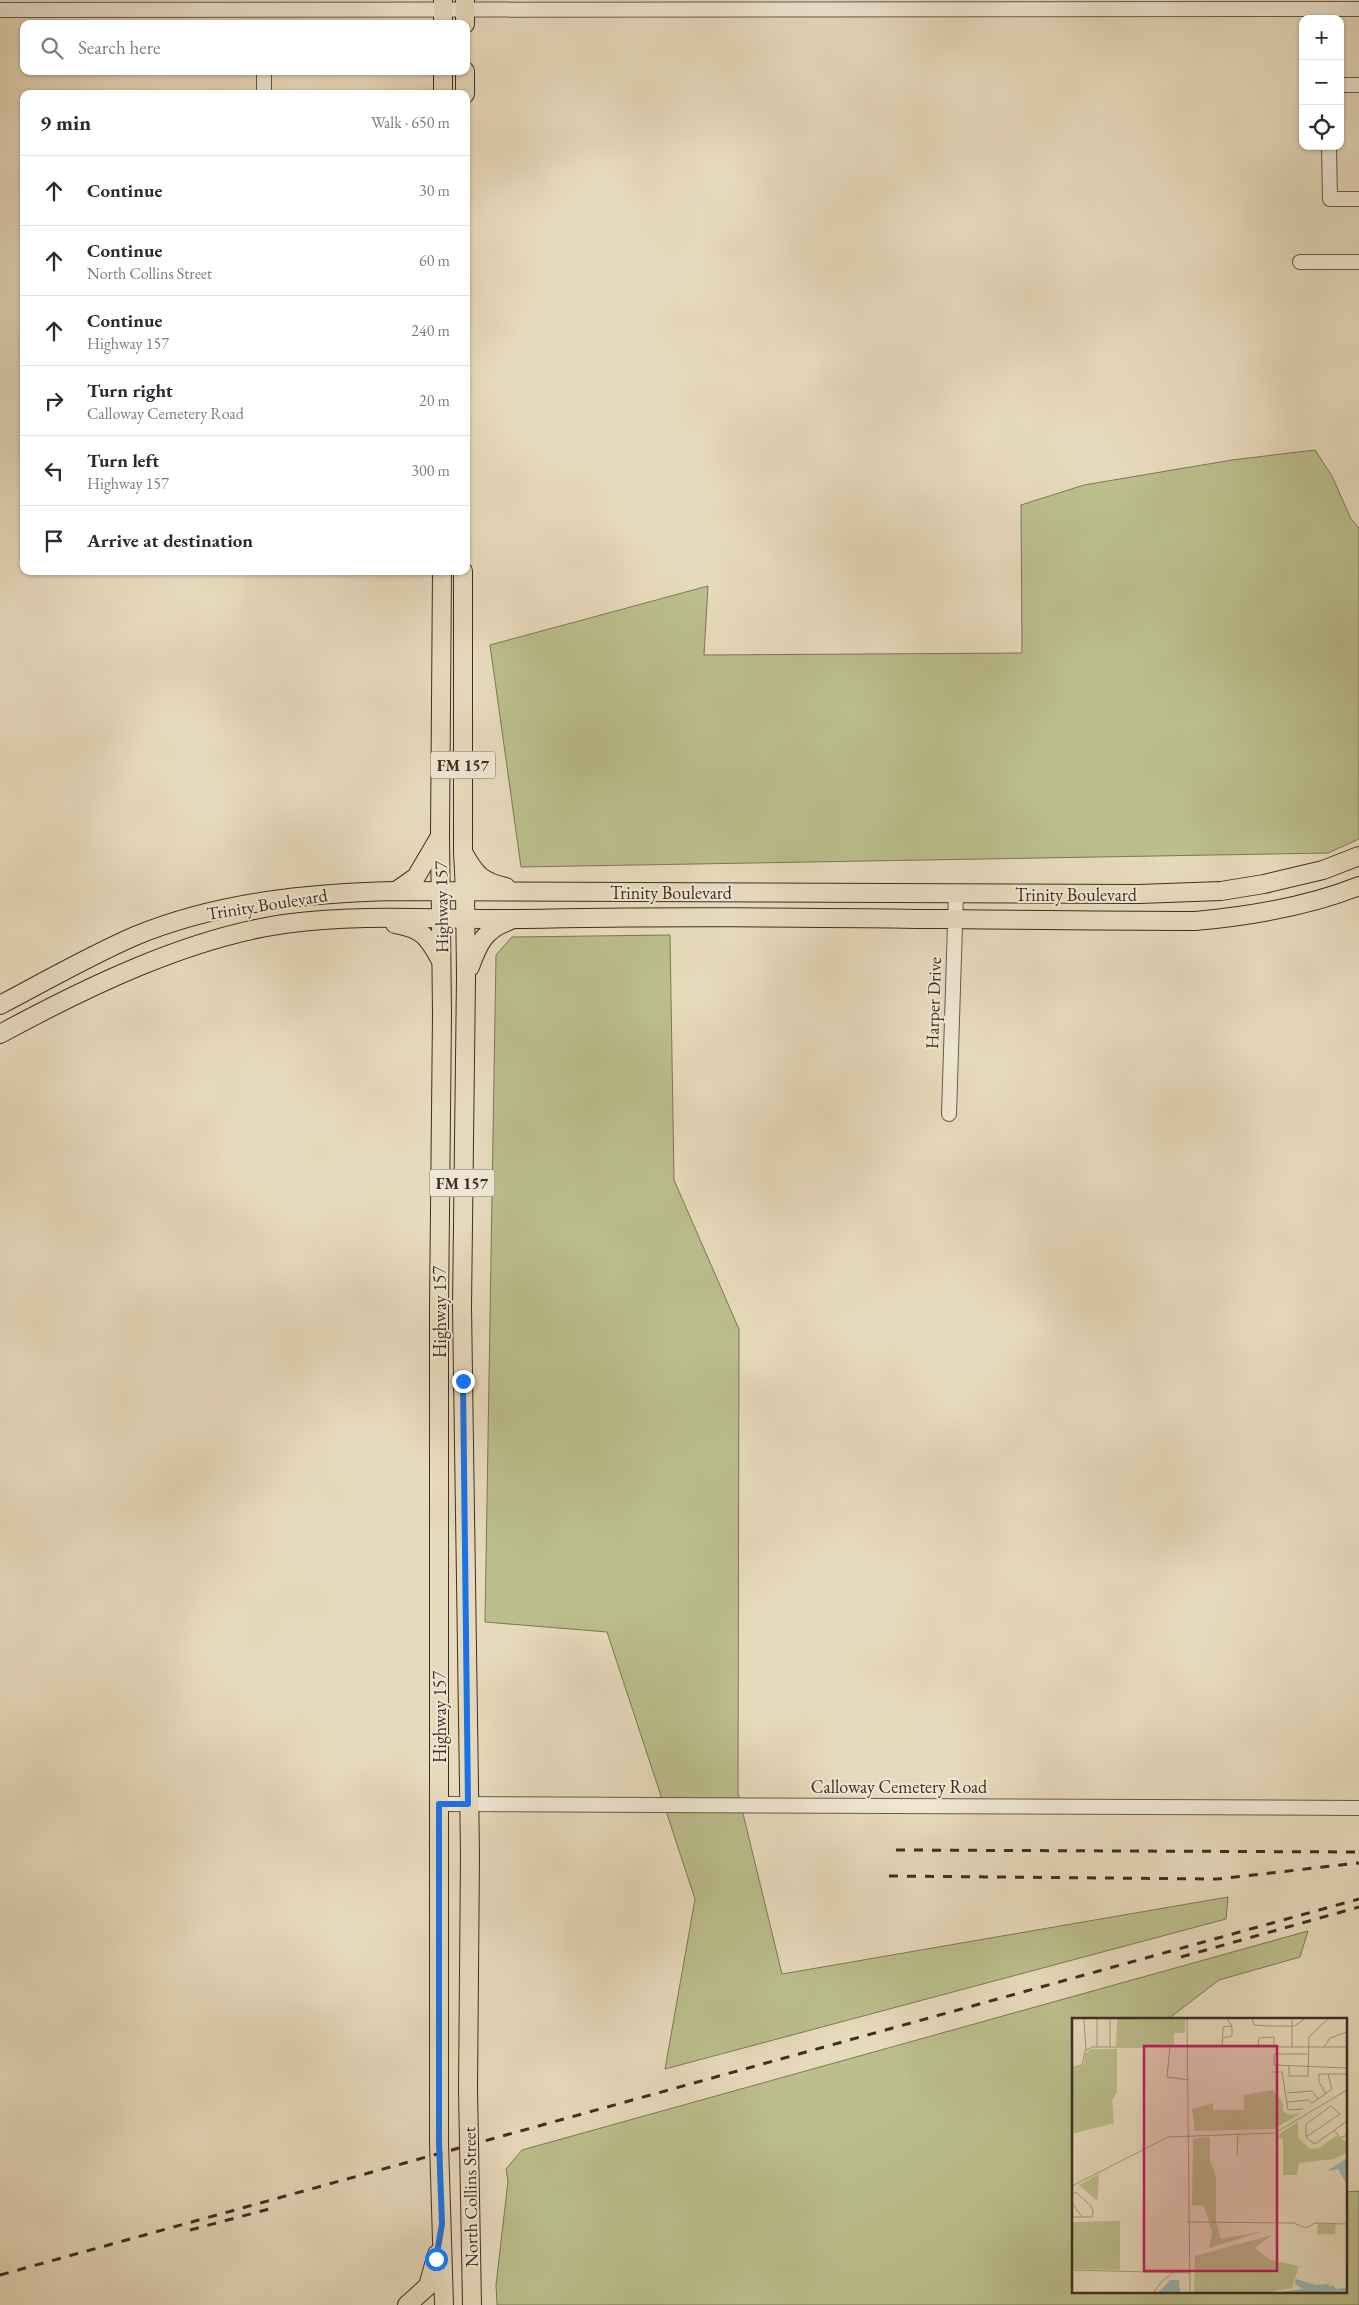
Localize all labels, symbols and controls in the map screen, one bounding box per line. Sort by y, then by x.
map controls [1299,15,1344,150]
button: + [1299,15,1344,60]
search box [20,20,470,75]
icon: search [38,34,66,62]
text: Search here [78,35,160,60]
button: − [1299,60,1344,105]
button: locate [1299,105,1344,150]
text: 9 min [40,109,91,136]
text: Walk · 650 m [371,112,450,133]
icon: ahead [40,177,68,205]
text: Continue [87,178,162,203]
text: 30 m [419,180,450,201]
text: Continue [87,238,162,263]
icon: ahead [40,247,68,275]
text: 60 m [419,250,450,271]
text: North Collins Street [87,263,212,284]
text: Continue [87,308,162,333]
icon: ahead [40,317,68,345]
text: 240 m [411,320,450,341]
text: Highway 157 [87,333,169,354]
text: Turn right [87,378,173,403]
icon: right [40,387,68,415]
text: 20 m [419,390,450,411]
text: Calloway Cemetery Road [87,403,244,424]
text: Turn left [87,448,159,473]
icon: left [40,457,68,485]
text: 300 m [411,460,450,481]
text: Highway 157 [87,473,169,494]
icon: arrive [40,527,68,555]
text: Arrive at destination [87,528,253,553]
road number: FM 157 [430,752,496,778]
street label: Highway 157 [429,860,453,953]
street label: Trinity Boulevard [610,881,733,904]
street label: Trinity Boulevard [205,883,330,925]
street label: Trinity Boulevard [1015,883,1138,906]
street label: Harper Drive [920,957,946,1049]
road number: FM 157 [430,1170,494,1196]
street label: Highway 157 [428,1266,451,1358]
route end [452,1370,475,1393]
street label: Highway 157 [428,1671,451,1763]
street label: Calloway Cemetery Road [811,1775,988,1798]
inset map [1072,2018,1346,2292]
street label: North Collins Street [457,2126,483,2268]
route start [425,2248,448,2271]

